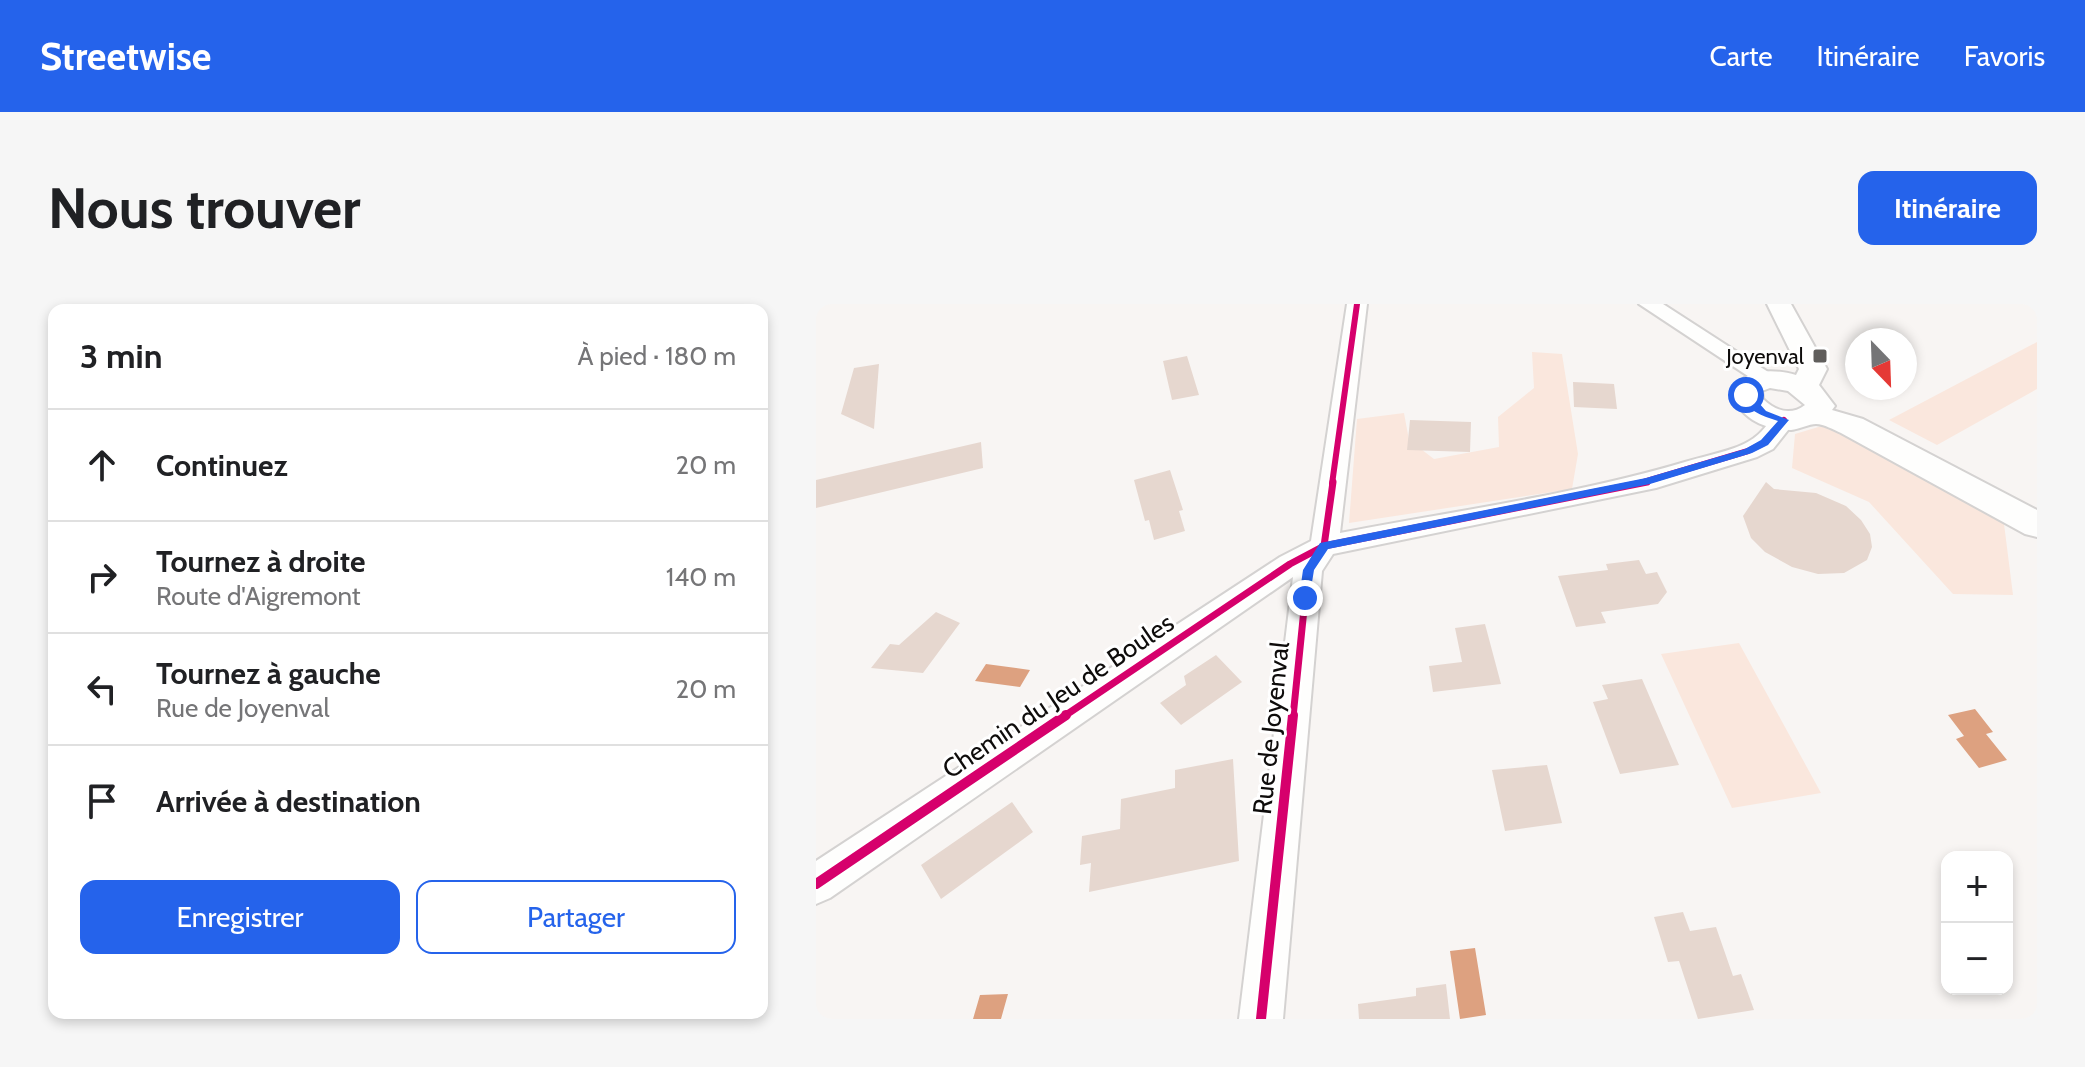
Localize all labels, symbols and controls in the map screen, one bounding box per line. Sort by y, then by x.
text: Streetwise [40,33,211,80]
text: Carte [1709,39,1773,73]
text: Itinéraire [1817,39,1920,73]
text: Favoris [1964,39,2045,73]
button: Itinéraire [1858,171,2037,245]
text: Nous trouver [48,174,361,242]
north arrow [1845,328,1917,400]
text: 3 min [80,335,162,377]
text: À pied · 180 m [577,340,736,372]
place label: Joyenval [1725,343,1805,370]
marker: Joyenval [1811,347,1829,365]
route start [1728,377,1764,413]
icon: ahead [80,443,124,487]
text: Continuez [156,447,288,484]
text: 20 m [676,449,736,481]
text: Tournez à droite [156,543,365,580]
icon: right [80,555,124,599]
text: 140 m [666,561,736,593]
text: Route d'Aigremont [156,580,361,612]
route end [1287,580,1323,616]
street label: Chemin du Jeu de Boules [936,607,1180,785]
street label: Rue de Joyenval [1246,640,1296,816]
text: Tournez à gauche [156,655,381,692]
icon: left [80,667,124,711]
text: 20 m [676,673,736,705]
text: Rue de Joyenval [156,692,330,724]
icon: arrive [80,779,124,823]
text: Arrivée à destination [156,783,421,820]
map controls [1941,851,2013,995]
button: + [1941,851,2013,923]
button: Enregistrer [80,880,400,954]
button: Partager [416,880,736,954]
button: − [1941,923,2013,995]

